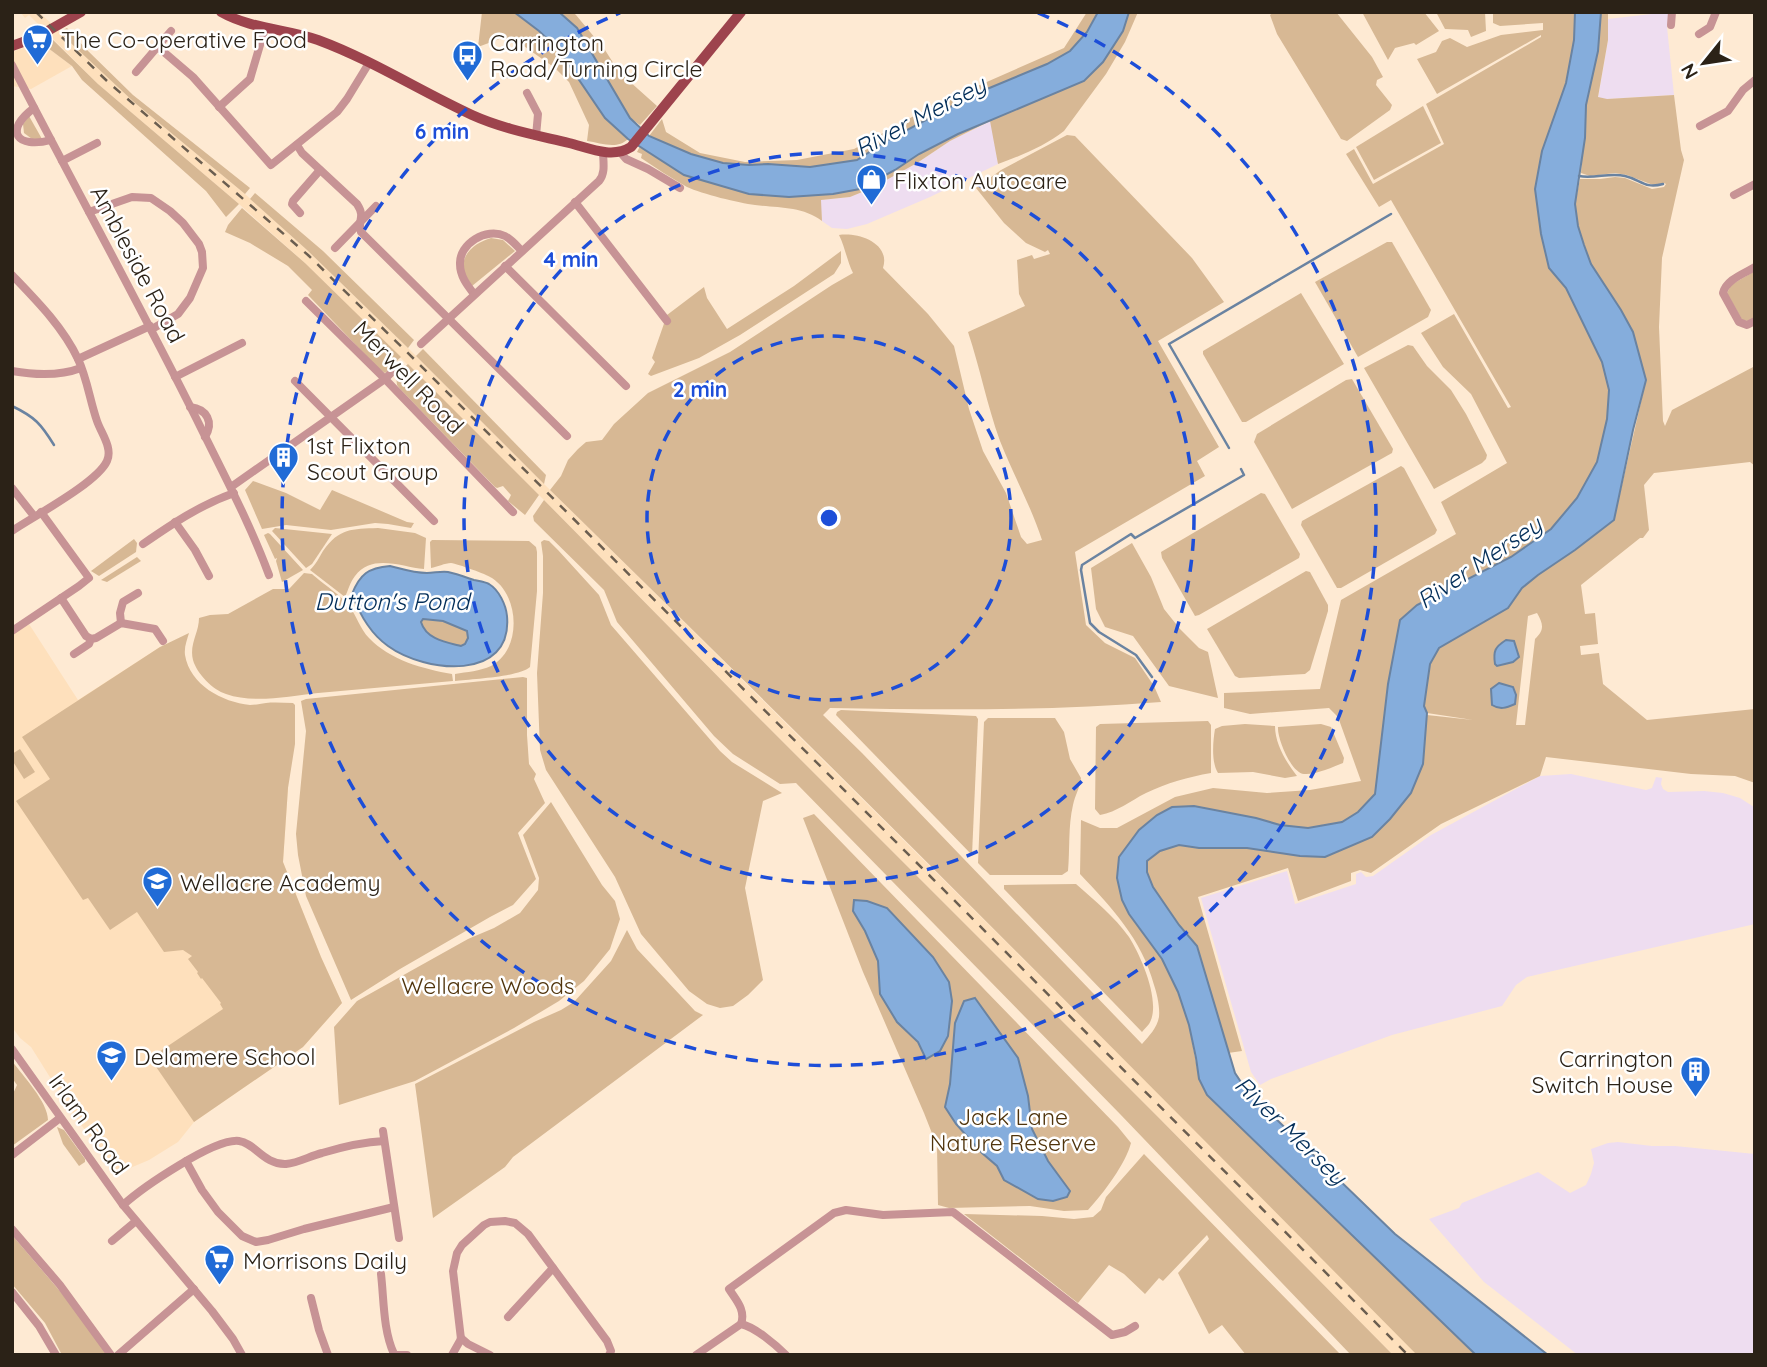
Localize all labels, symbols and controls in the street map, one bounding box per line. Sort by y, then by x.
supermarket icon: The Co-operative Food [21,22,55,66]
place label: The Co-operative Food [61,25,307,54]
place label: Carrington Road/Turning Circle [490,28,703,83]
north arrow [1669,28,1739,98]
bus stop icon: Carrington Road/Turning Circle [450,38,484,82]
text: N [1675,59,1703,84]
water label: River Mersey [849,68,992,163]
text: 6 min [415,118,469,144]
shop icon: Flixton Autocare [854,163,888,207]
place label: Flixton Autocare [894,166,1067,195]
street label: Ambleside Road [84,180,192,348]
text: 4 min [543,246,599,272]
street label: Merwell Road [348,314,470,440]
text: 2 min [673,376,727,402]
place label: 1st Flixton Scout Group [307,431,438,486]
building icon: 1st Flixton Scout Group [267,441,301,485]
centre of rings [817,506,841,530]
water label: River Mersey [1411,509,1548,615]
water label: Dutton's Pond [315,586,473,616]
school or university icon: Wellacre Academy [140,865,174,909]
place label: Wellacre Academy [180,868,381,897]
park label: Wellacre Woods [401,971,575,1000]
school or university icon: Delamere School [94,1039,128,1083]
place label: Delamere School [134,1042,316,1071]
place label: Carrington Switch House [1532,1044,1673,1099]
building icon: Carrington Switch House [1679,1054,1713,1098]
street label: Irlam Road [43,1068,135,1180]
water label: River Mersey [1229,1069,1354,1192]
park label: Jack Lane Nature Reserve [930,1102,1096,1157]
supermarket icon: Morrisons Daily [203,1243,237,1287]
place label: Morrisons Daily [243,1246,407,1275]

